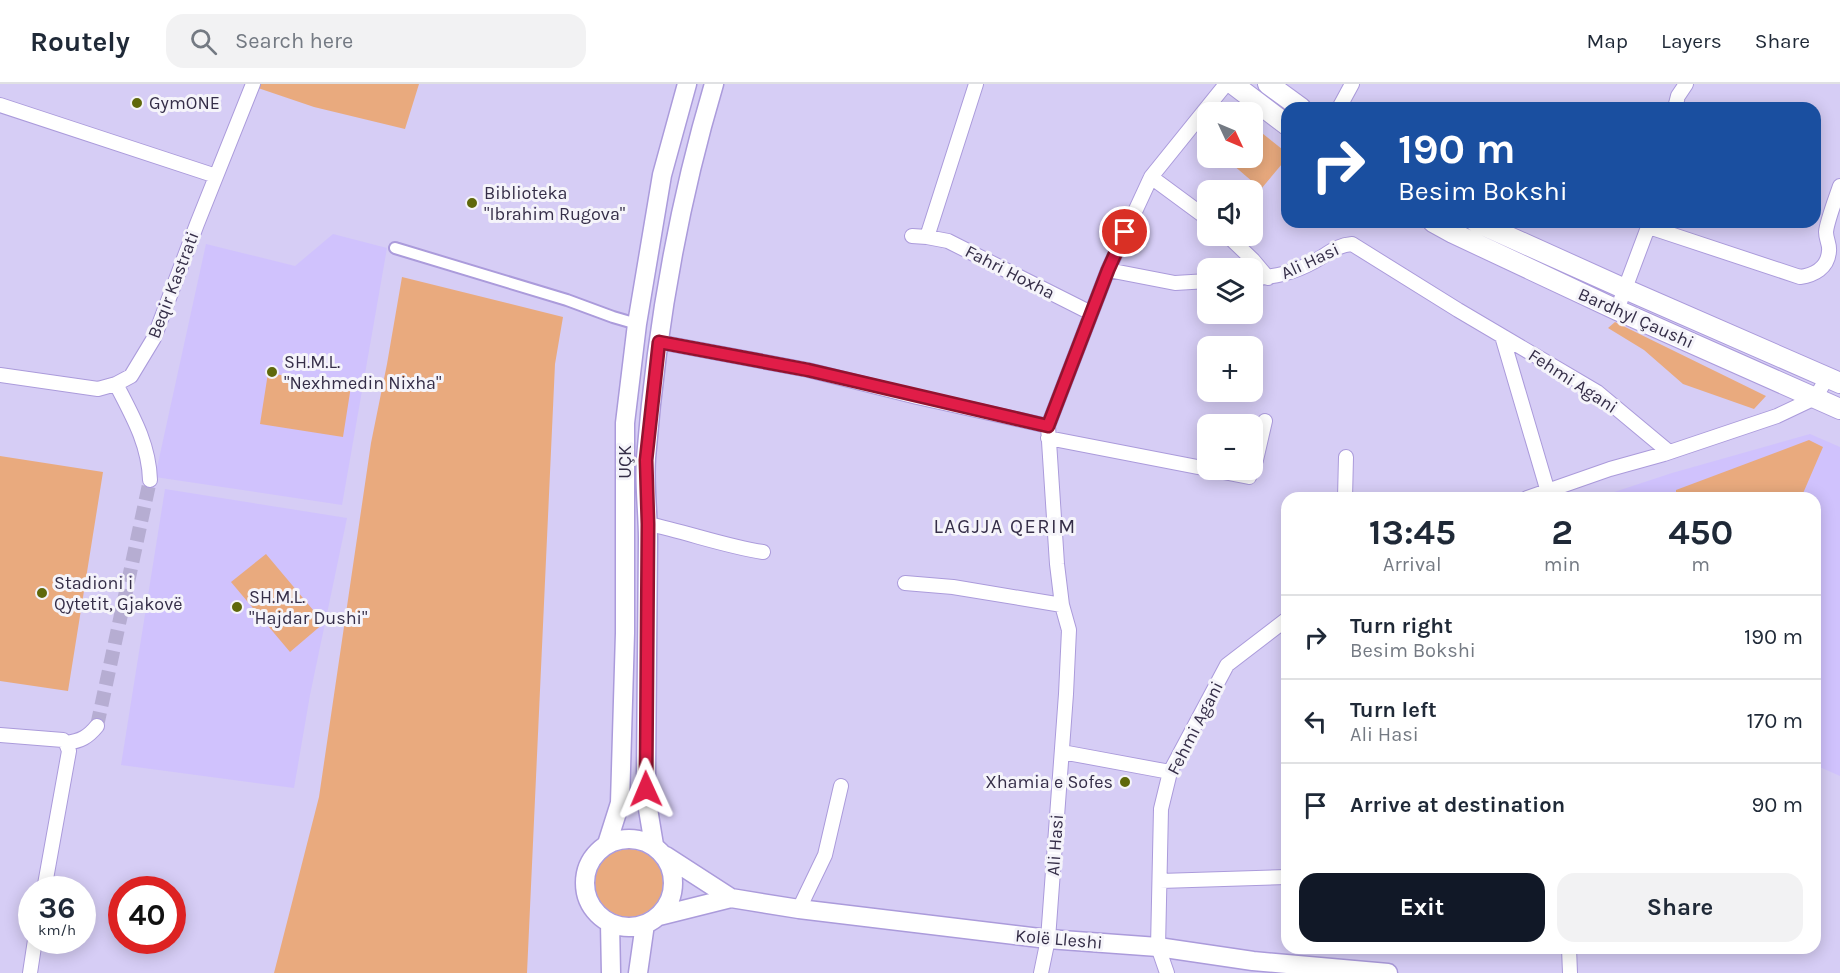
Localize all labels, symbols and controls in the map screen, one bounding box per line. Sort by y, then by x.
search box [166,14,586,68]
text: Routely [30,25,130,58]
icon: search [187,25,220,58]
text: Search here [235,28,353,54]
text: Map [1586,29,1628,53]
text: Layers [1661,29,1722,53]
text: Share [1755,29,1810,53]
place label: GymONE [149,92,220,114]
marker: GymONE [130,96,144,110]
north arrow [1197,102,1263,168]
map controls [1197,102,1263,480]
text: 190 m [1398,124,1516,174]
icon: right [1299,126,1377,204]
text: Besim Bokshi [1398,175,1568,207]
button: sound [1197,180,1263,246]
place label: Biblioteka "Ibrahim Rugova" [484,182,625,225]
marker: Biblioteka "Ibrahim Rugova" [465,196,479,210]
pin [1099,206,1150,257]
icon: arrive [1108,215,1141,248]
street label: Beqir Kastrati [143,228,203,342]
street label: Ali Hasi [1277,238,1343,284]
street label: Fahri Hoxha [961,240,1059,304]
button: layers [1197,258,1263,324]
street label: Bardhyl Çaushi [1575,283,1697,353]
button: + [1197,336,1263,402]
street label: Fehmi Agani [1524,344,1622,418]
place label: SH.M.L. "Nexhmedin Nixha" [284,351,442,394]
marker: SH.M.L. "Nexhmedin Nixha" [265,365,279,379]
button: − [1197,414,1263,480]
street label: UÇK [614,445,636,479]
text: 13:45 [1369,511,1456,553]
text: 2 [1551,511,1573,553]
text: 450 [1668,511,1733,553]
district label: LAGJJA QERIM [933,515,1077,538]
text: Arrival [1383,553,1442,576]
text: min [1544,553,1580,576]
text: m [1691,553,1710,576]
place label: Stadioni i Qytetit, Gjakovë [54,572,182,615]
marker: Stadioni i Qytetit, Gjakovë [35,586,49,600]
place label: SH.M.L. "Hajdar Dushi" [249,586,367,629]
marker: SH.M.L. "Hajdar Dushi" [230,600,244,614]
text: Turn right [1350,613,1453,639]
icon: right [1299,621,1332,654]
text: 190 m [1744,624,1803,650]
text: Besim Bokshi [1350,639,1476,662]
street label: Fehmi Agani [1162,677,1228,779]
text: Turn left [1350,697,1437,723]
icon: left [1299,705,1332,738]
text: 170 m [1747,708,1803,734]
text: Ali Hasi [1350,723,1419,746]
position arrow [614,757,678,821]
place label: Xhamia e Sofes [985,771,1113,793]
marker: Xhamia e Sofes [1118,775,1132,789]
icon: arrive [1299,789,1332,822]
text: Arrive at destination [1350,792,1565,818]
text: 90 m [1751,792,1803,818]
street label: Ali Hasi [1042,813,1068,877]
button: Exit [1299,873,1545,942]
button: Share [1557,873,1803,942]
speed limit sign: 40 [108,876,186,954]
text: 36 [39,890,75,926]
text: km/h [38,921,76,939]
street label: Kolë Lleshi [1014,924,1104,954]

